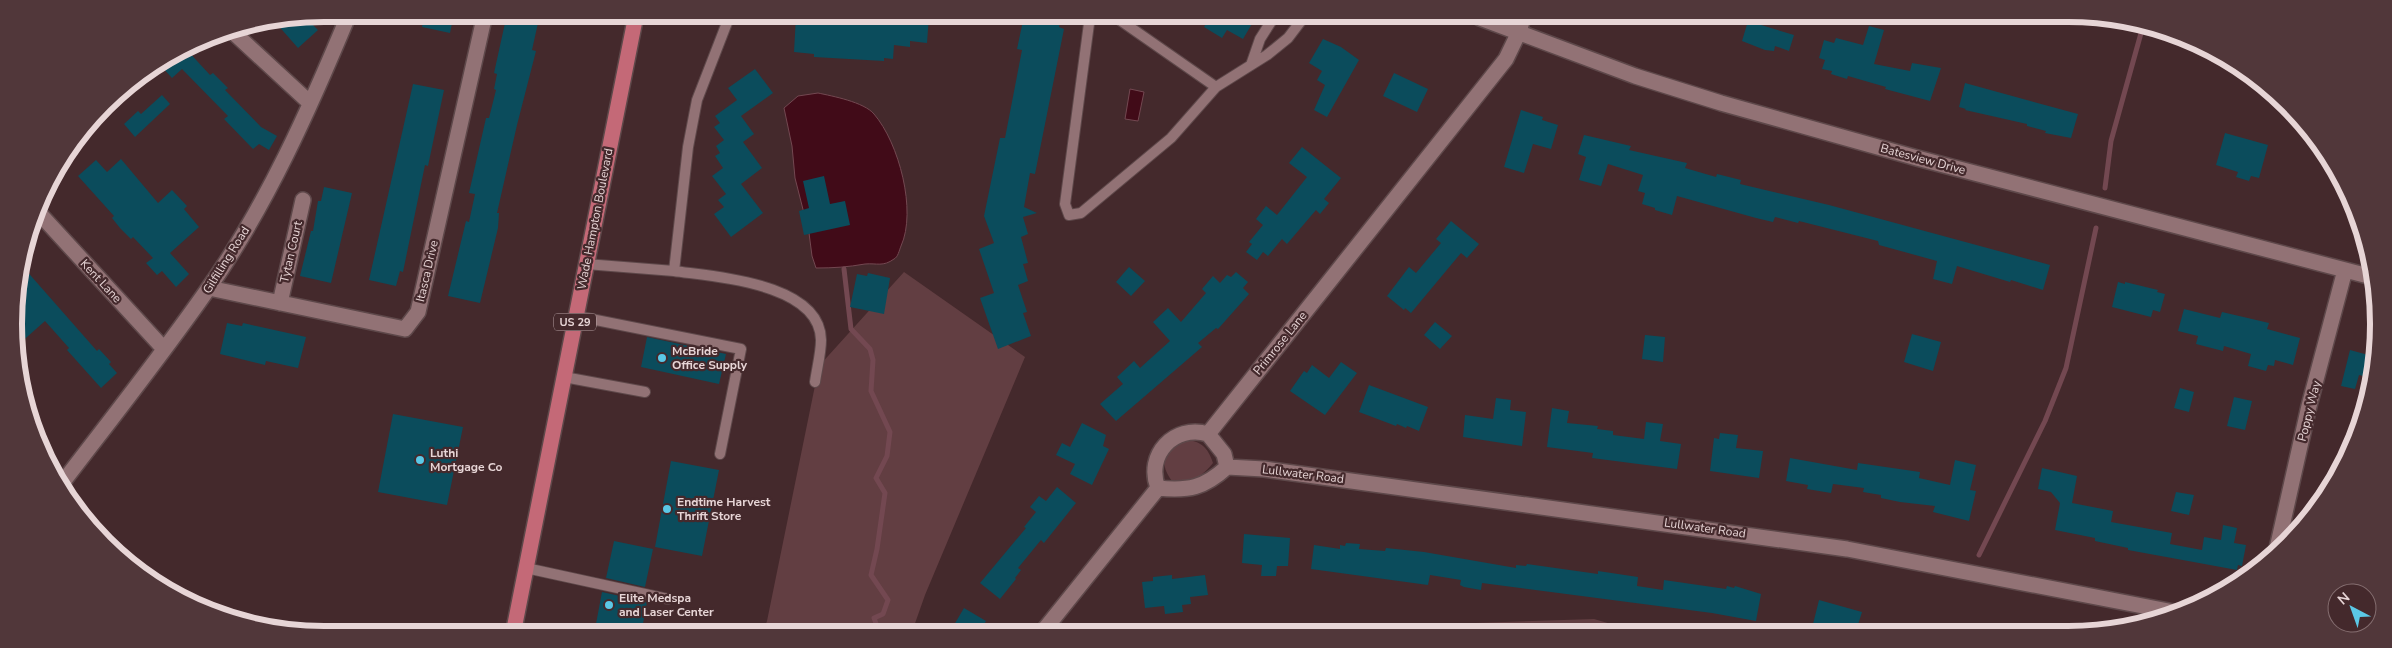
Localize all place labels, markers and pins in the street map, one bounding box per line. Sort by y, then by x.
place label: McBride Office Supply [672,343,748,373]
marker: McBride Office Supply [656,352,668,364]
place label: Luthi Mortgage Co [430,445,502,475]
marker: Luthi Mortgage Co [414,454,426,466]
place label: Endtime Harvest Thrift Store [677,494,771,524]
marker: Endtime Harvest Thrift Store [661,503,673,515]
place label: Elite Medspa and Laser Center [619,590,714,620]
marker: Elite Medspa and Laser Center [603,599,615,611]

